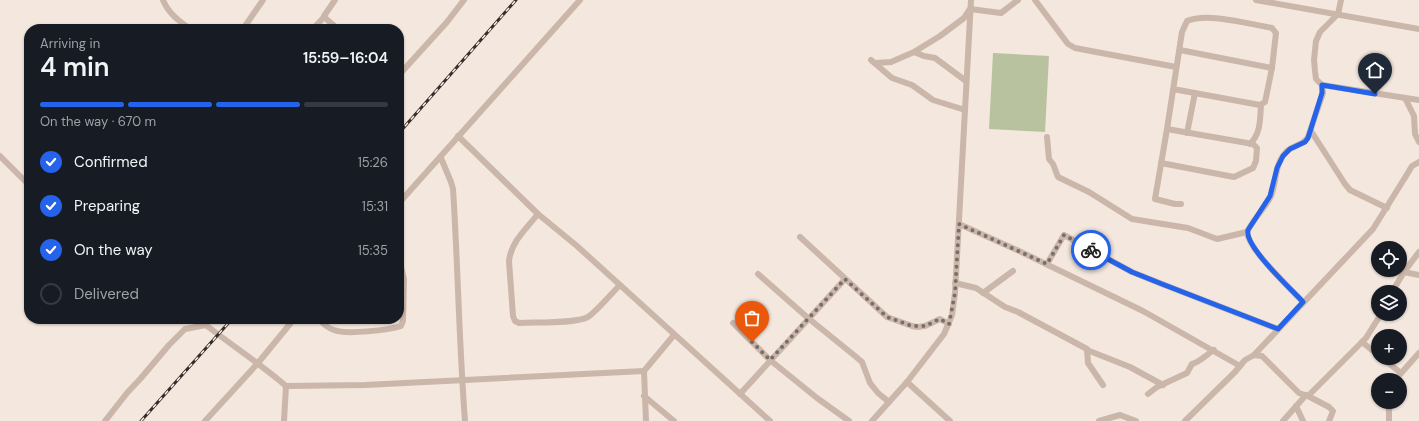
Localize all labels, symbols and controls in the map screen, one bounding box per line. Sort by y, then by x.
text: Arriving in [40,35,100,52]
text: 15:59–16:04 [303,48,388,68]
text: 4 min [40,50,110,84]
pin [1358,53,1392,94]
icon: home [1364,59,1386,81]
text: On the way · 670 m [40,113,156,130]
icon: check [40,151,62,173]
text: Confirmed [74,152,148,172]
text: 15:26 [358,154,388,171]
icon: check [40,195,62,217]
text: Preparing [74,196,140,216]
text: 15:31 [362,198,388,215]
courier [1071,230,1111,270]
icon: check [40,239,62,261]
icon: bike [1080,239,1102,261]
text: On the way [74,240,153,260]
map controls [1371,241,1407,409]
button: locate [1371,241,1407,277]
text: 15:35 [358,242,388,259]
text: Delivered [74,284,139,304]
button: layers [1371,285,1407,321]
pin [735,301,769,342]
icon: bag [741,307,763,329]
button: + [1371,329,1407,365]
button: − [1371,373,1407,409]

